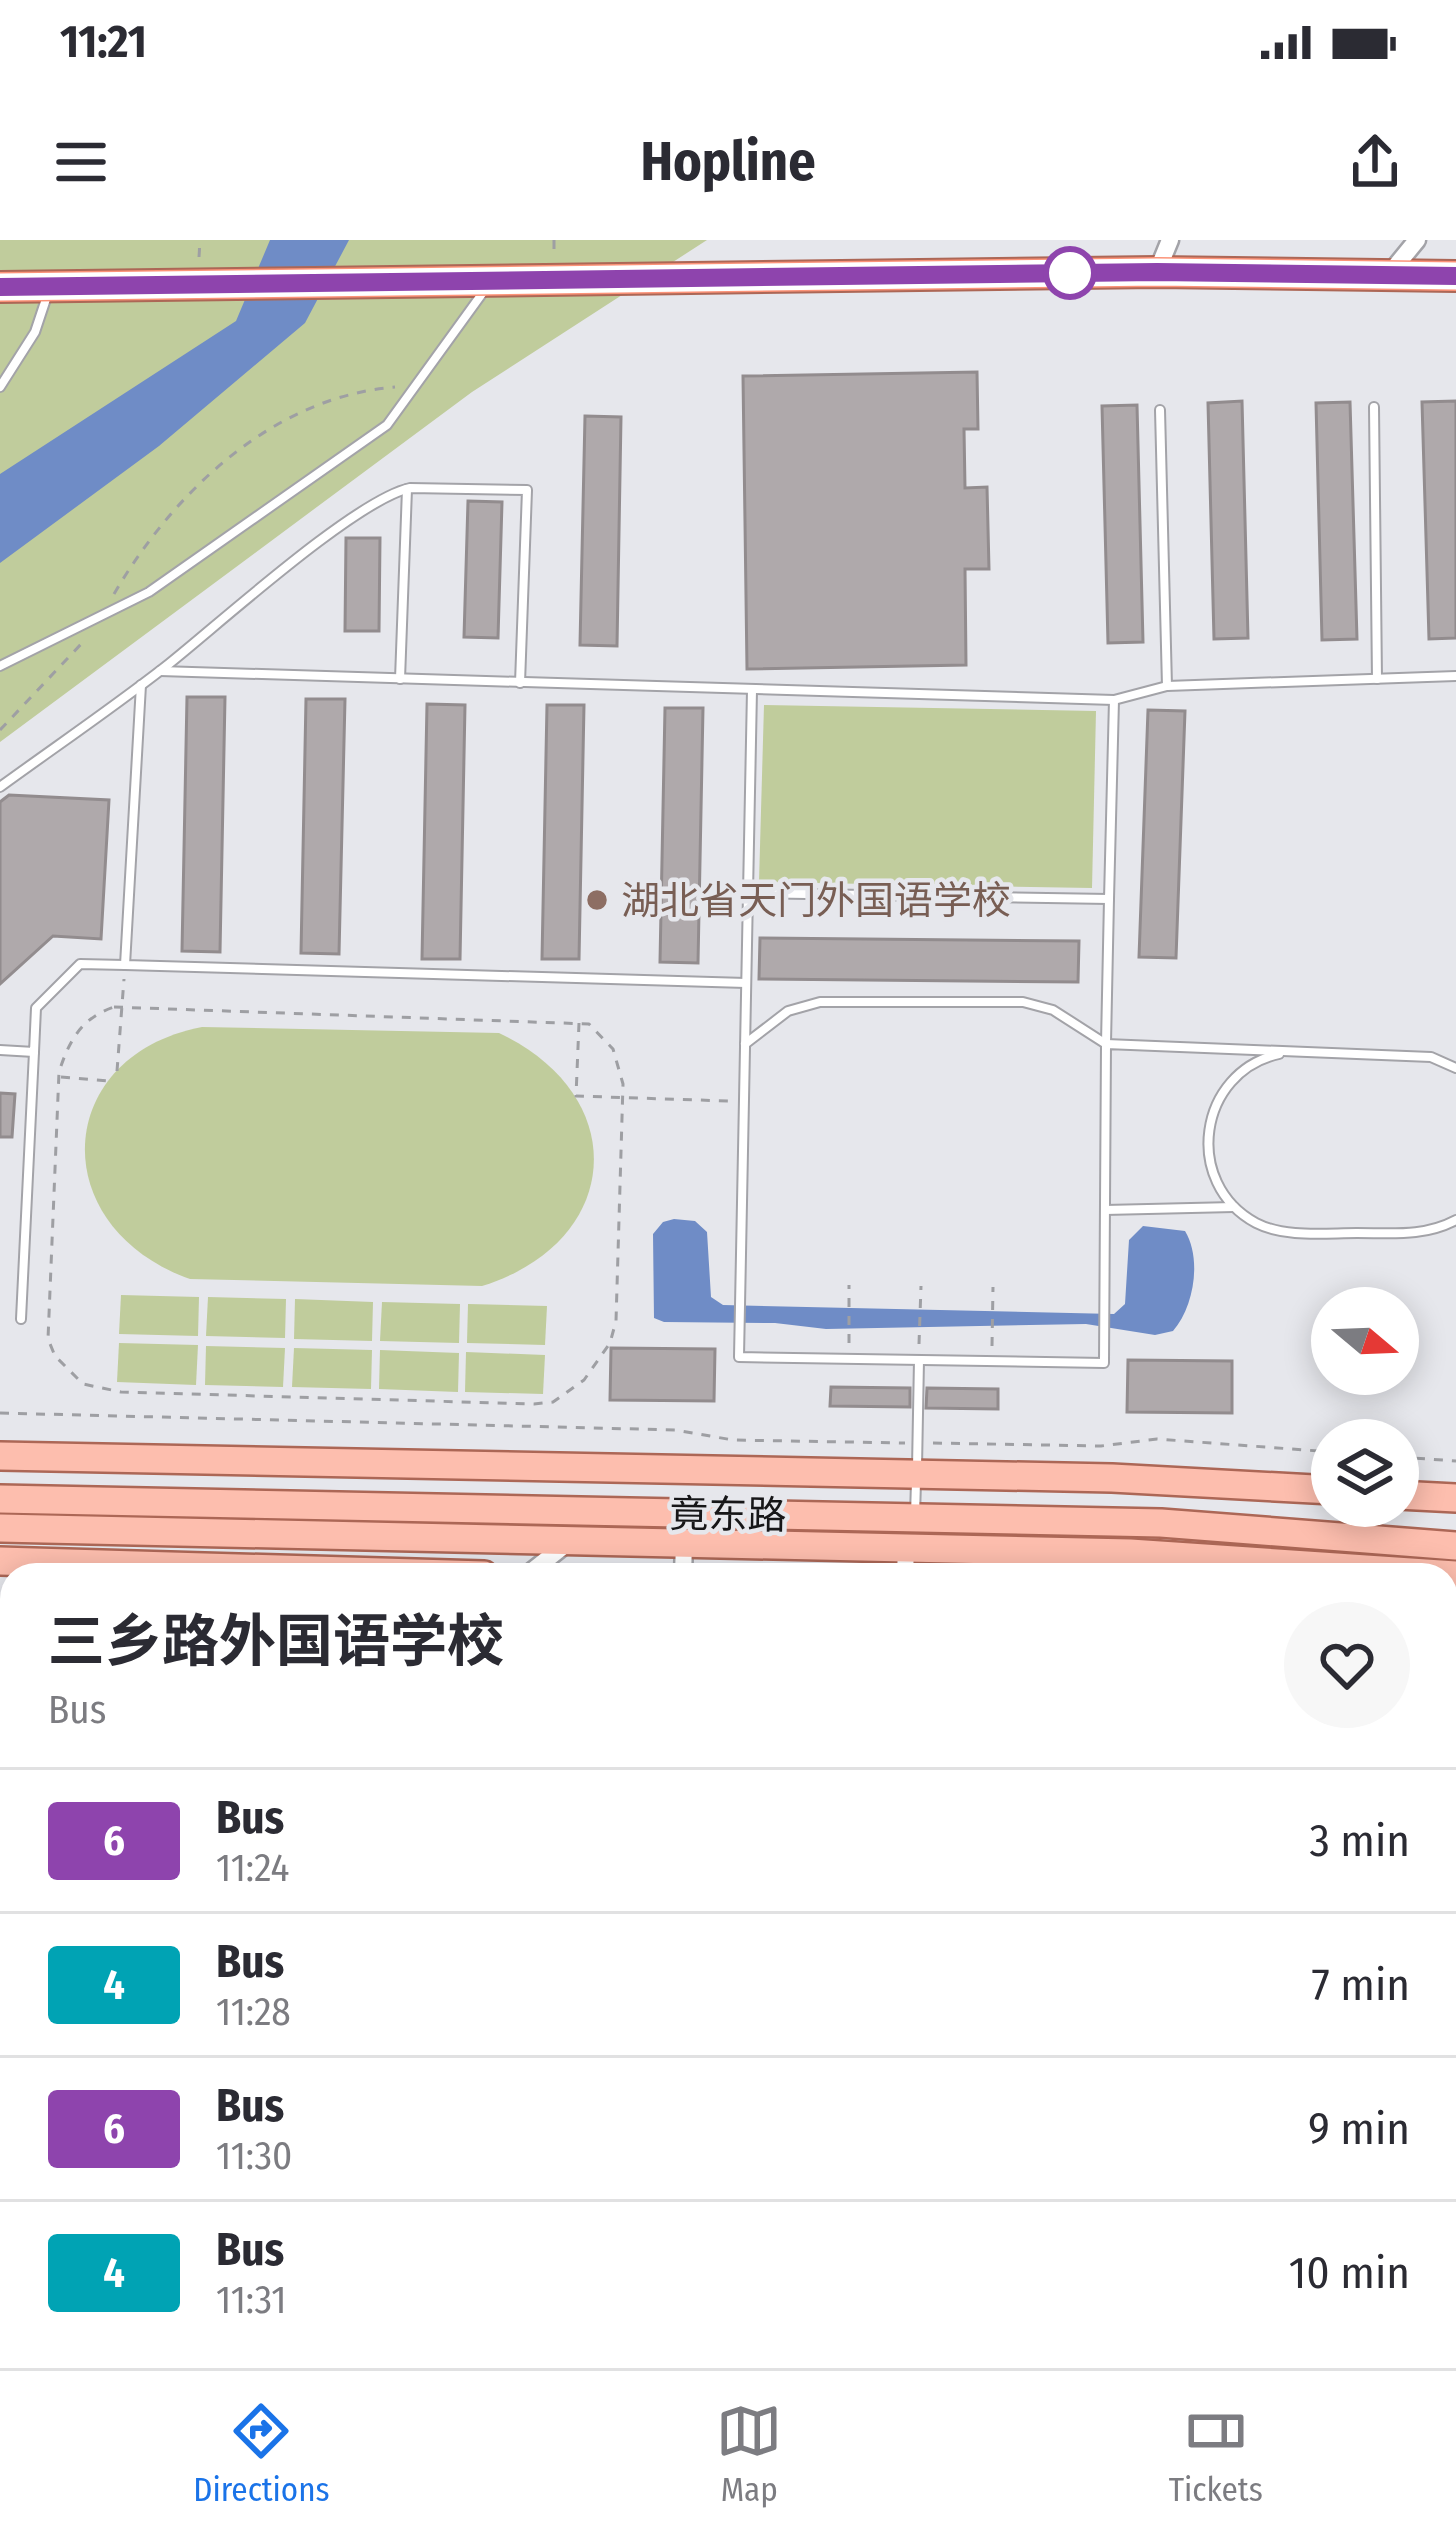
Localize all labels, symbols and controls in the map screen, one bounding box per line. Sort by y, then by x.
text: 11:21 [60,15,147,69]
icon: menu [48,129,114,195]
icon: share [1342,129,1408,195]
text: Hopline [640,130,816,194]
unlabelled marker [1045,248,1095,298]
place label: 湖北省天门外国语学校 [621,878,1011,924]
marker: 湖北省天门外国语学校 [584,887,610,913]
north arrow [1311,1287,1419,1395]
map controls [1311,1287,1419,1527]
button: layers [1311,1419,1419,1527]
street label: 竟东路 [669,1491,787,1539]
button: heart [1284,1602,1410,1728]
text: 三乡路外国语学校 [48,1608,504,1676]
text: Bus [48,1687,106,1733]
text: Bus [216,1791,284,1845]
text: 3 min [1309,1814,1410,1868]
text: 6 [103,1816,125,1866]
text: 11:24 [216,1845,289,1891]
text: Bus [216,1935,284,1989]
text: 7 min [1312,1958,1410,2012]
text: 4 [103,1960,125,2010]
text: 11:28 [216,1989,291,2035]
text: Bus [216,2079,284,2133]
text: 9 min [1308,2102,1410,2156]
text: 6 [103,2104,125,2154]
text: 11:30 [216,2133,292,2179]
text: Bus [216,2223,284,2277]
text: 10 min [1289,2246,1410,2300]
text: 4 [103,2248,125,2298]
text: 11:31 [216,2277,286,2323]
tab: Directions [193,2398,330,2510]
tab: Map [716,2398,782,2510]
tab: Tickets [1169,2398,1263,2510]

